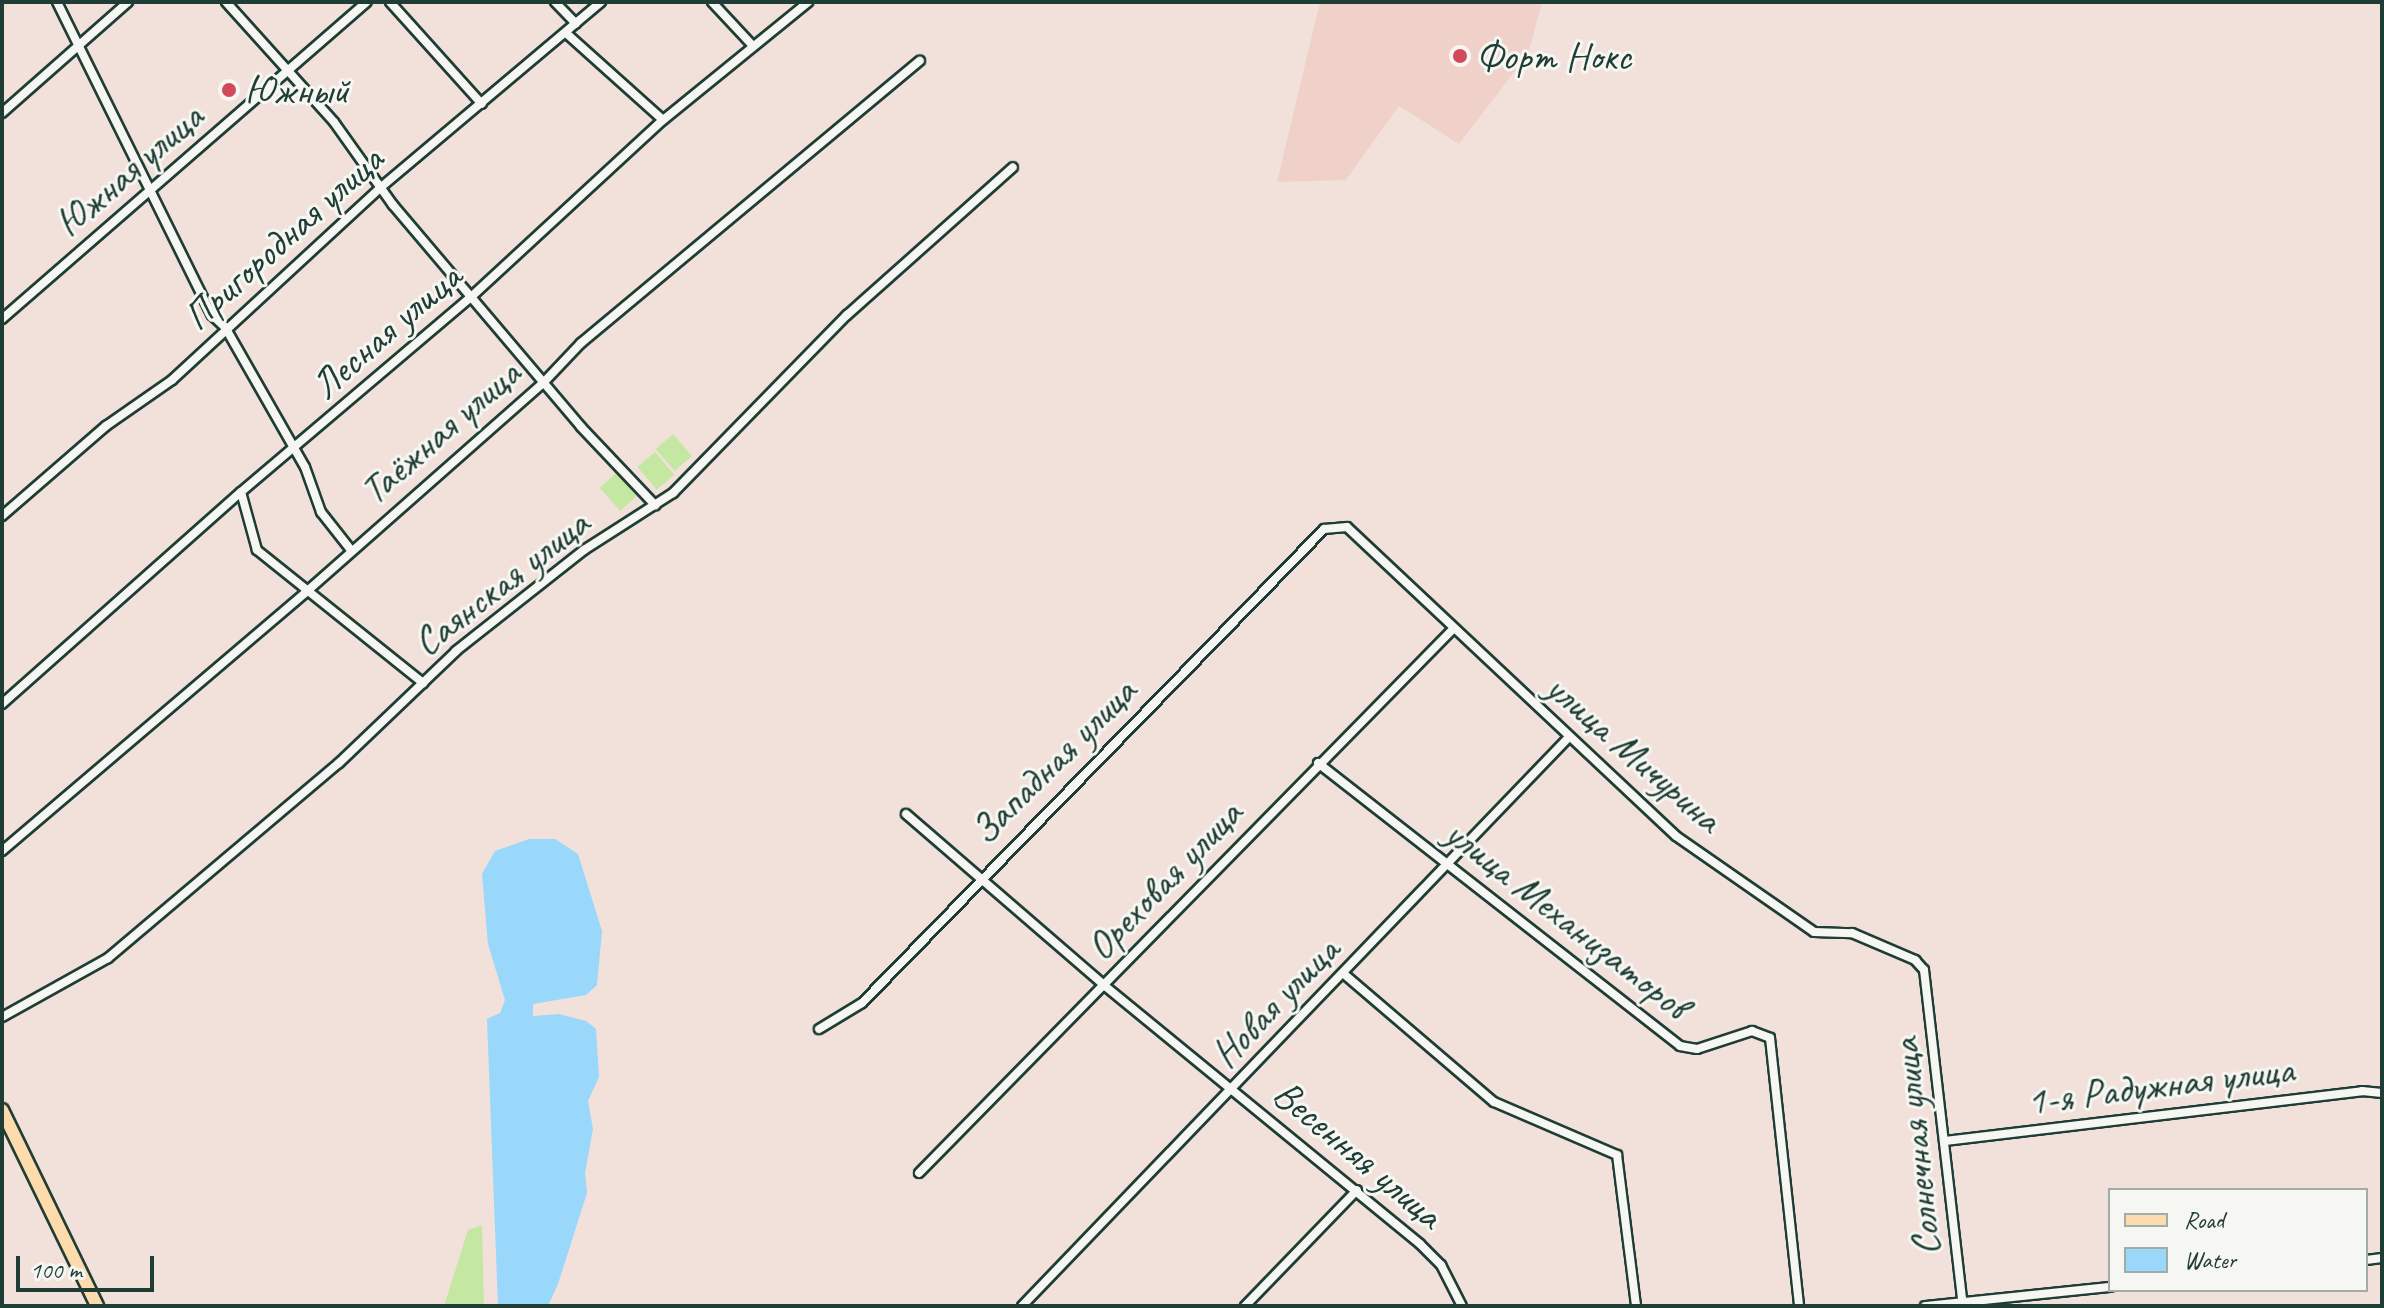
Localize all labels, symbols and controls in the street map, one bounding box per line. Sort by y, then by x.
place label: Форт Нокс [1476,32,1630,80]
marker: Форт Нокс [1451,47,1469,65]
place label: Южный [245,66,349,114]
marker: Южный [220,81,238,99]
street label: Южная улица [44,92,214,248]
street label: Пригородная улица [172,135,394,341]
street label: Лесная улица [301,253,471,409]
street label: Таёжная улица [349,349,531,515]
street label: Саянская улица [403,499,599,667]
street label: улица Мичурина [1536,663,1732,843]
street label: Западная улица [959,667,1147,855]
street label: Ореховая улица [1075,789,1253,971]
street label: улица Механизаторов [1437,810,1697,1028]
street label: Новая улица [1200,926,1350,1078]
street label: Солнечная улица [1881,1034,1951,1260]
street label: 1-я Радужная улица [2022,1045,2298,1125]
street label: Весенняя улица [1263,1069,1453,1239]
legend [2108,1188,2368,1292]
text: Road [2184,1205,2224,1235]
scale bar [20,1240,158,1290]
text: Water [2184,1245,2236,1275]
text: 100 m [30,1255,82,1285]

